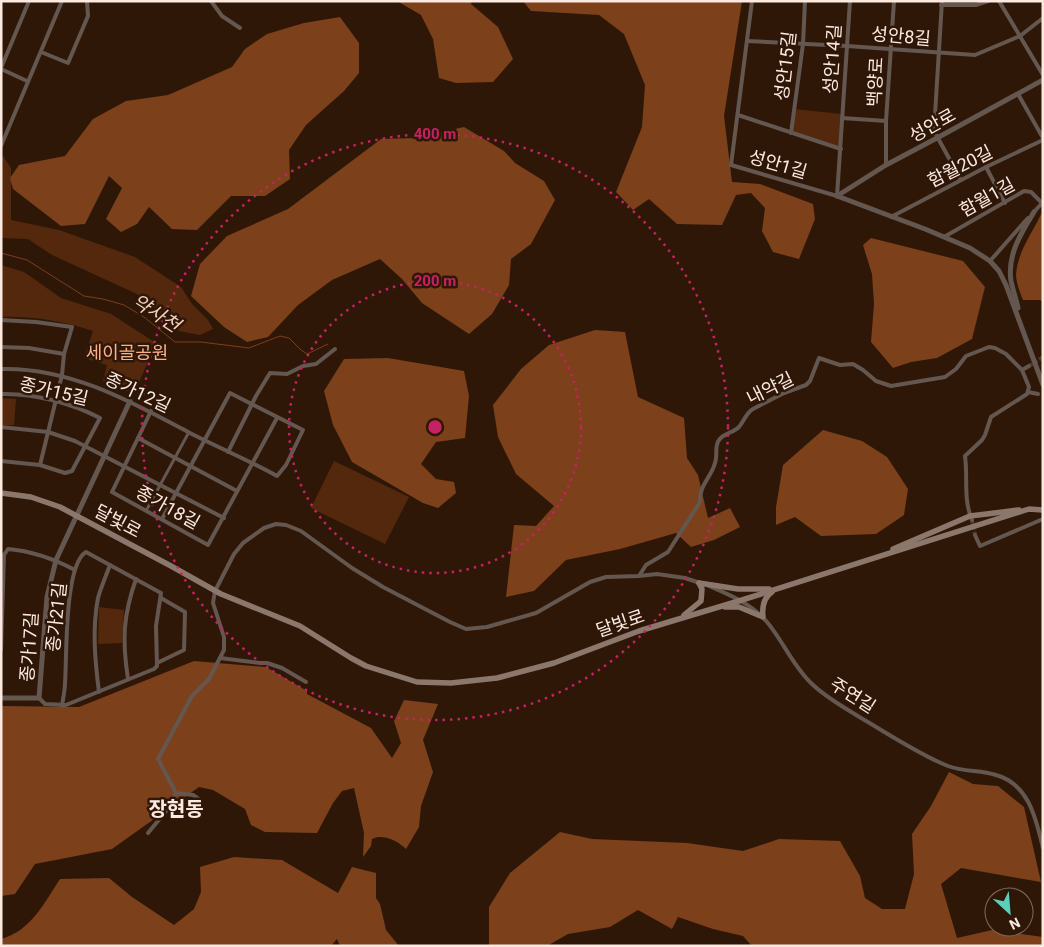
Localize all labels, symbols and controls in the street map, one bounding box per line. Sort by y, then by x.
street label: 성안14길 [819,23,845,95]
street label: 성안8길 [870,23,932,49]
street label: 성안15길 [770,30,800,102]
street label: 백양로 [863,57,887,107]
street label: 성안로 [905,104,959,146]
text: 400 m [414,125,456,143]
street label: 함월20길 [924,141,996,191]
street label: 성안1길 [746,146,810,182]
street label: 함월1길 [956,173,1018,221]
text: 200 m [414,272,456,290]
water label: 약사천 [128,289,186,338]
park label: 세이골공원 [86,342,168,363]
street label: 종가12길 [102,368,174,416]
street label: 내약길 [743,368,797,408]
street label: 종가15길 [18,373,90,409]
centre of rings [426,418,444,436]
street label: 종가18길 [132,481,204,533]
street label: 달빛로 [91,500,145,542]
street label: 종가21길 [42,581,70,653]
street label: 달빛로 [593,605,647,641]
street label: 종가17길 [16,611,42,683]
street label: 주연길 [826,673,880,717]
district label: 장현동 [148,797,204,821]
north arrow [984,887,1034,937]
text: N [1007,914,1023,933]

